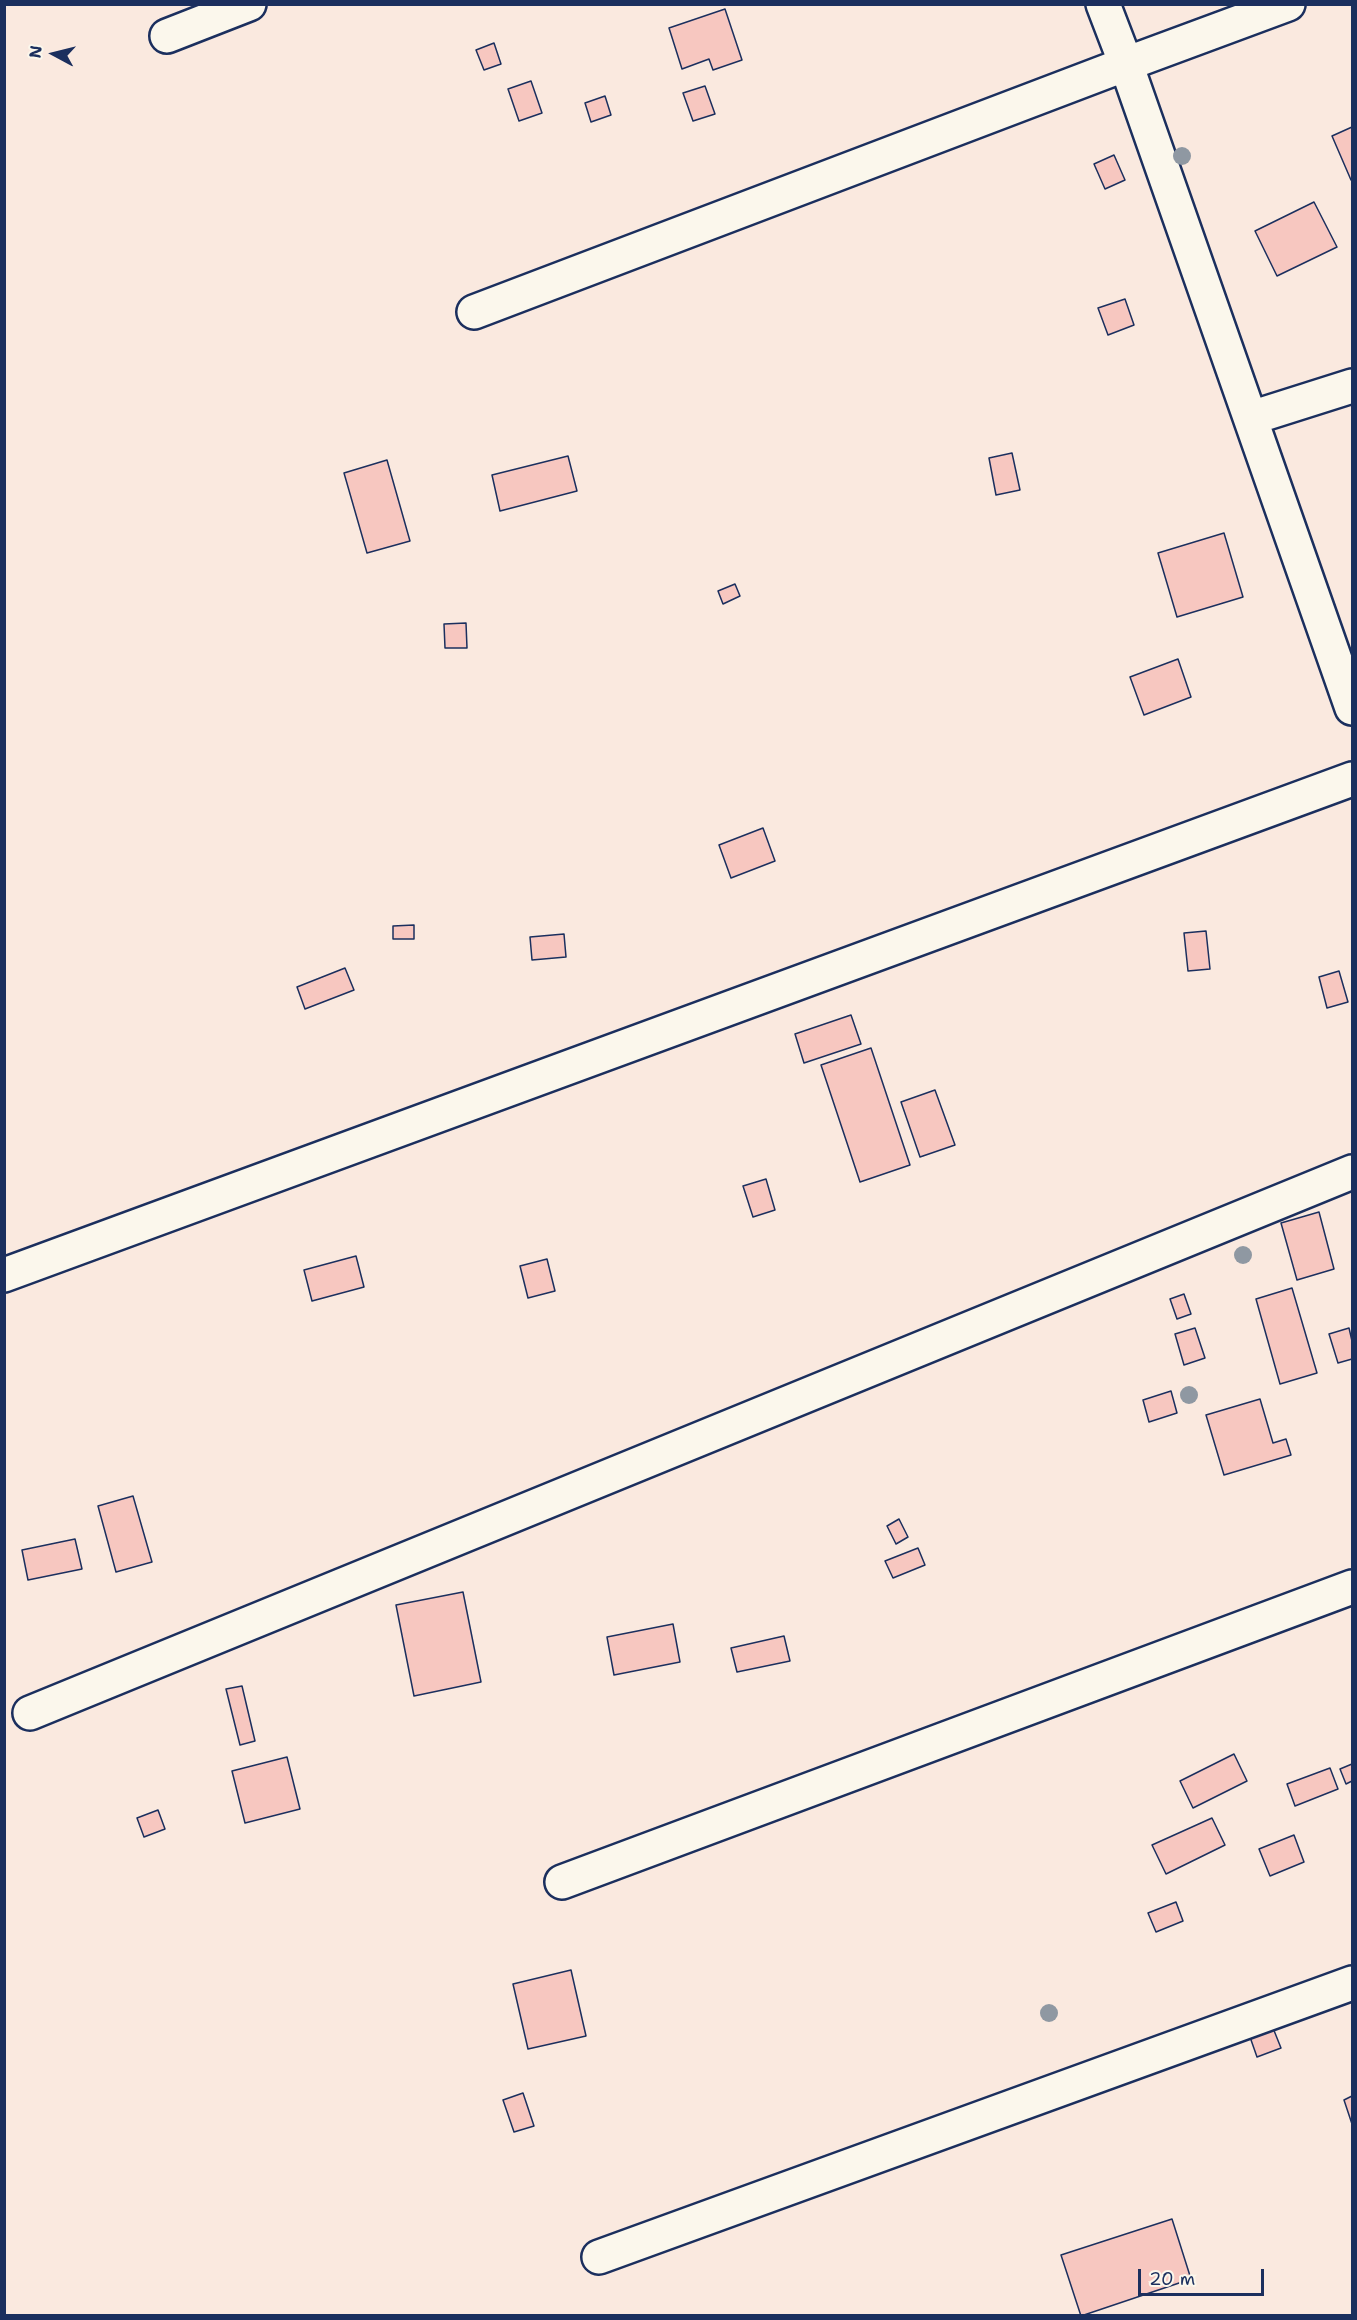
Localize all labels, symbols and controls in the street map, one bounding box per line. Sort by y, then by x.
north arrow [24,24,84,84]
text: N [24,44,47,59]
scale bar [1141,2257,1267,2295]
text: 20 m [1149,2267,1195,2291]

